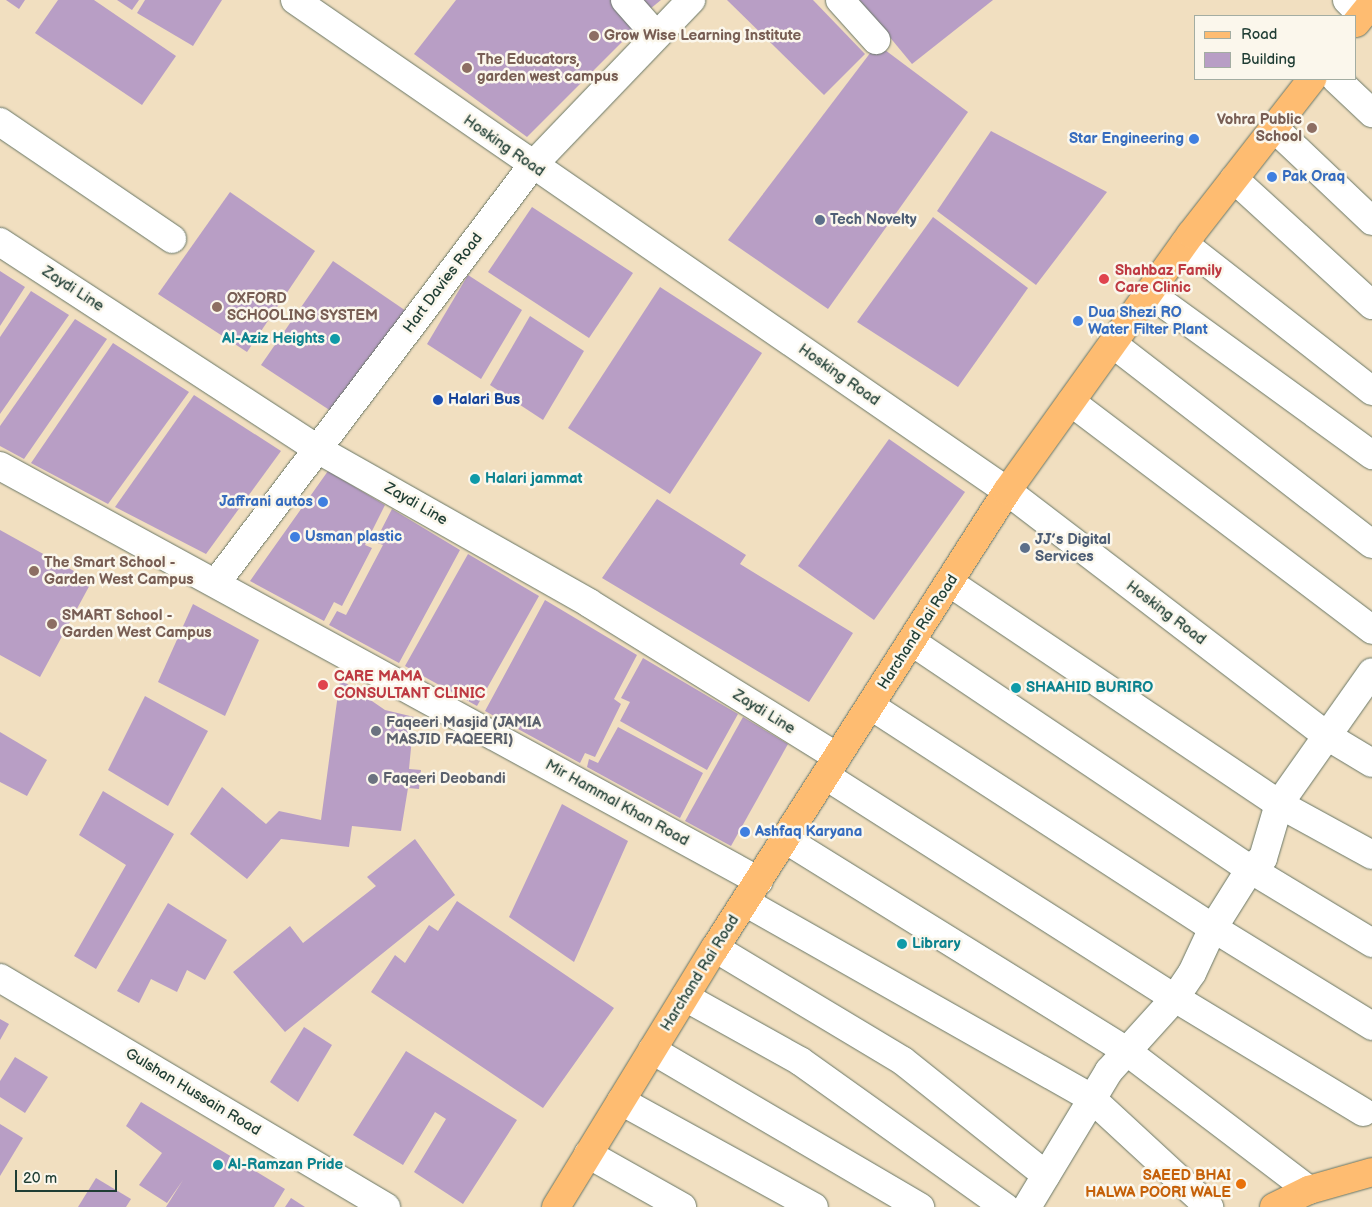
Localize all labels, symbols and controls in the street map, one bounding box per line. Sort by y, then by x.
legend [1194,15,1357,80]
text: Road [1241,25,1277,44]
place label: Grow Wise Learning Institute [604,27,801,45]
marker: Grow Wise Learning Institute [588,30,600,42]
place label: The Educators, garden west campus [477,50,618,85]
text: Building [1241,50,1296,69]
marker: The Educators, garden west campus [461,62,473,74]
place label: Vohra Public School [1217,110,1302,145]
street label: Hosking Road [460,111,548,181]
marker: Vohra Public School [1306,122,1318,134]
place label: Star Engineering [1069,130,1184,148]
marker: Star Engineering [1188,133,1200,145]
place label: Pak Oraq [1282,168,1345,186]
marker: Pak Oraq [1266,171,1278,183]
place label: Tech Novelty [830,211,917,229]
marker: Tech Novelty [814,214,826,226]
street label: Hart Davies Road [400,230,486,336]
place label: Shahbaz Family Care Clinic [1115,261,1222,296]
street label: Zaydi Line [39,262,107,316]
marker: Shahbaz Family Care Clinic [1097,272,1111,286]
place label: OXFORD SCHOOLING SYSTEM [227,289,378,324]
marker: OXFORD SCHOOLING SYSTEM [211,301,223,313]
place label: Dua Shezi RO Water Filter Plant [1088,303,1208,338]
marker: Dua Shezi RO Water Filter Plant [1072,315,1084,327]
place label: Al-Aziz Heights [222,330,325,348]
marker: Al-Aziz Heights [329,333,341,345]
street label: Hosking Road [795,340,883,410]
place label: Halari Bus [448,391,520,409]
marker: Halari Bus [432,394,444,406]
place label: Halari jammat [485,470,583,488]
marker: Halari jammat [469,473,481,485]
street label: Zaydi Line [381,479,451,529]
place label: Jaffrani autos [219,493,313,511]
marker: Jaffrani autos [317,496,329,508]
place label: Usman plastic [305,528,402,546]
place label: JJ’s Digital Services [1035,530,1111,565]
marker: Usman plastic [289,531,301,543]
marker: JJ’s Digital Services [1019,542,1031,554]
place label: The Smart School - Garden West Campus [44,553,194,588]
marker: The Smart School - Garden West Campus [28,565,40,577]
street label: Harchand Rai Road [874,571,962,693]
street label: Hosking Road [1123,577,1209,649]
place label: SMART School - Garden West Campus [62,606,212,641]
marker: SMART School - Garden West Campus [46,618,58,630]
place label: CARE MAMA CONSULTANT CLINIC [334,667,485,702]
marker: CARE MAMA CONSULTANT CLINIC [316,678,330,692]
place label: SHAAHID BURIRO [1026,679,1153,697]
marker: SHAAHID BURIRO [1010,682,1022,694]
street label: Zaydi Line [730,686,798,738]
place label: Faqeeri Masjid (JAMIA MASJID FAQEERI) [386,713,541,748]
marker: Faqeeri Masjid (JAMIA MASJID FAQEERI) [370,725,382,737]
street label: Mir Hammal Khan Road [542,756,692,850]
place label: Faqeeri Deobandi [383,770,506,788]
marker: Faqeeri Deobandi [367,773,379,785]
place label: Ashfaq Karyana [755,823,862,841]
marker: Ashfaq Karyana [739,826,751,838]
street label: Harchand Rai Road [657,912,743,1034]
place label: Library [912,935,961,953]
marker: Library [896,938,908,950]
street label: Gulshan Hussain Road [122,1044,264,1140]
place label: Al-Ramzan Pride [228,1156,343,1174]
marker: Al-Ramzan Pride [212,1159,224,1171]
scale bar [18,1160,120,1192]
place label: SAEED BHAI HALWA POORI WALE [1085,1166,1231,1201]
text: 20 m [23,1169,57,1188]
marker: SAEED BHAI HALWA POORI WALE [1235,1178,1247,1190]

